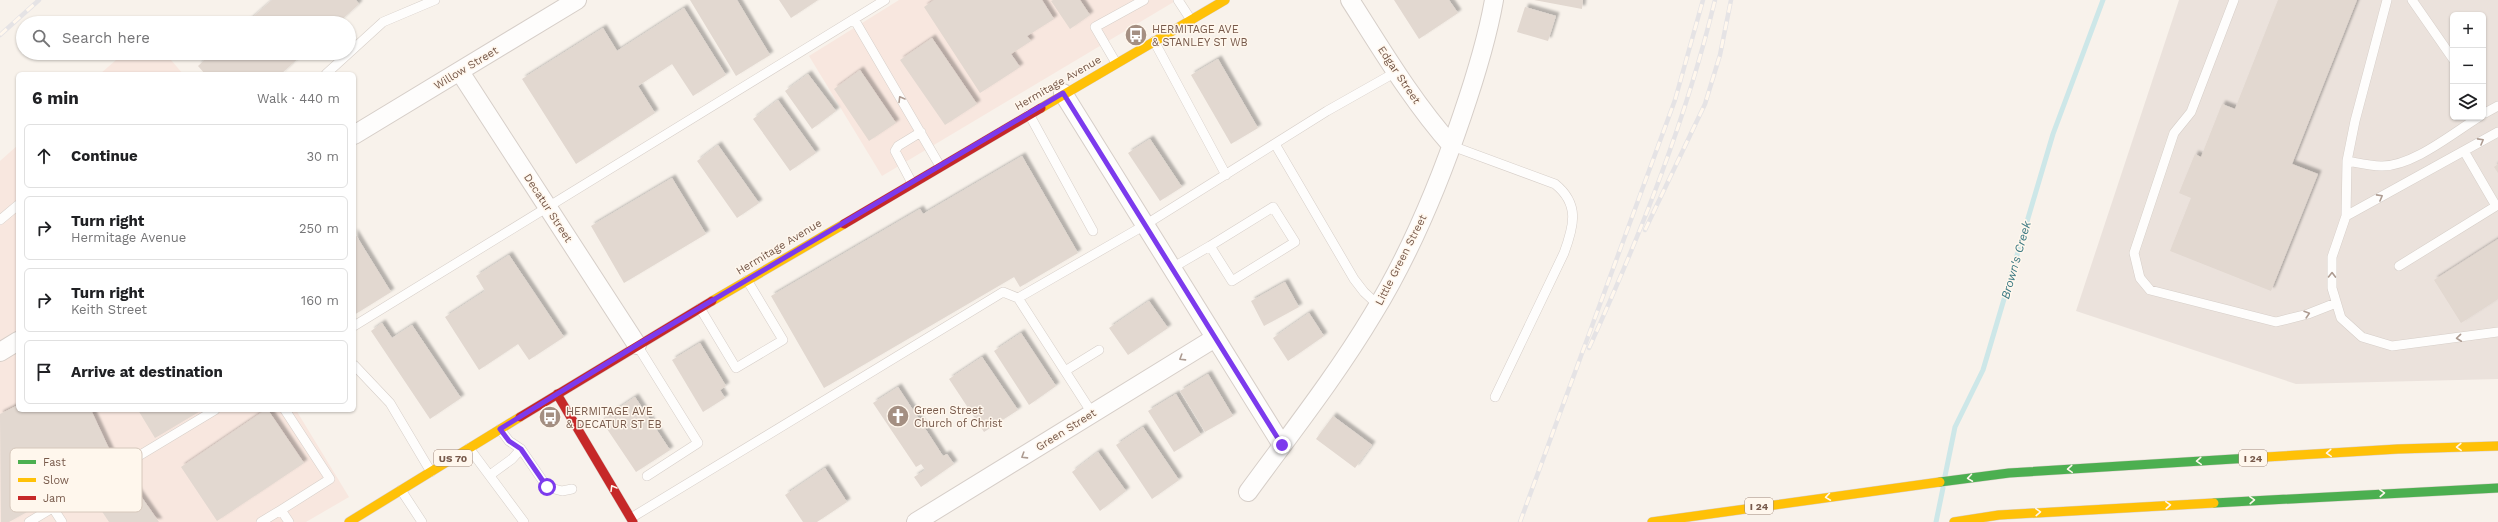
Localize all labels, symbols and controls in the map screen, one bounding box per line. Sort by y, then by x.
map controls [2450,12,2486,120]
button: + [2450,12,2486,48]
search box [16,16,356,60]
bus stop icon: HERMITAGE AVE & STANLEY ST WB [1123,22,1149,48]
place label: HERMITAGE AVE & STANLEY ST WB [1152,23,1248,49]
icon: search [30,27,52,49]
text: Search here [62,29,150,47]
street label: Willow Street [432,44,501,92]
street label: Edgar Street [1375,44,1423,107]
button: − [2450,48,2486,84]
street label: Hermitage Avenue [1013,53,1103,113]
button: layers [2450,84,2486,120]
text: 6 min [32,88,79,108]
text: Walk · 440 m [257,91,340,106]
one-way arrow [898,96,906,103]
one-way arrow [2477,139,2484,146]
icon: ahead [33,145,55,167]
text: Continue [71,147,138,165]
text: 30 m [307,149,339,164]
street label: Decatur Street [521,171,575,245]
one-way arrow [2376,195,2383,202]
text: Turn right [71,212,144,230]
street label: Little Green Street [1372,212,1430,308]
street label: Hermitage Avenue [734,216,824,278]
icon: right [33,217,55,239]
water label: Brown's Creek [1998,219,2034,301]
text: 250 m [299,221,339,236]
text: Hermitage Avenue [71,230,186,245]
one-way arrow [2328,272,2336,278]
text: Turn right [71,284,144,302]
icon: right [33,289,55,311]
text: 160 m [301,293,339,308]
text: Keith Street [71,302,147,317]
one-way arrow [2303,310,2310,319]
one-way arrow [2456,333,2463,342]
one-way arrow [1179,353,1186,361]
icon: arrive [33,361,55,383]
text: Arrive at destination [71,363,223,381]
church icon: Green Street Church of Christ [885,403,911,429]
bus stop icon: HERMITAGE AVE & DECATUR ST EB [537,404,563,430]
place label: Green Street Church of Christ [914,404,1003,430]
place label: HERMITAGE AVE & DECATUR ST EB [566,405,662,431]
street label: Green Street [1033,406,1099,454]
route end [1273,436,1291,454]
one-way arrow [2456,443,2462,451]
legend [10,448,142,512]
one-way arrow [2326,448,2332,457]
road number: US 70 [434,450,472,466]
road number: I 24 [2239,450,2267,466]
one-way arrow [1021,451,1028,458]
text: Fast [43,456,66,469]
one-way arrow [2196,456,2202,465]
one-way arrow [2067,464,2073,473]
one-way arrow [1967,473,1973,482]
text: Slow [43,474,69,487]
route start [538,478,556,496]
one-way arrow [611,485,618,493]
one-way arrow [2379,489,2385,498]
text: Jam [43,492,66,505]
one-way arrow [1825,492,1832,501]
one-way arrow [2249,495,2255,504]
road number: I 24 [1745,498,1773,514]
one-way arrow [2165,500,2171,509]
one-way arrow [2035,508,2041,517]

